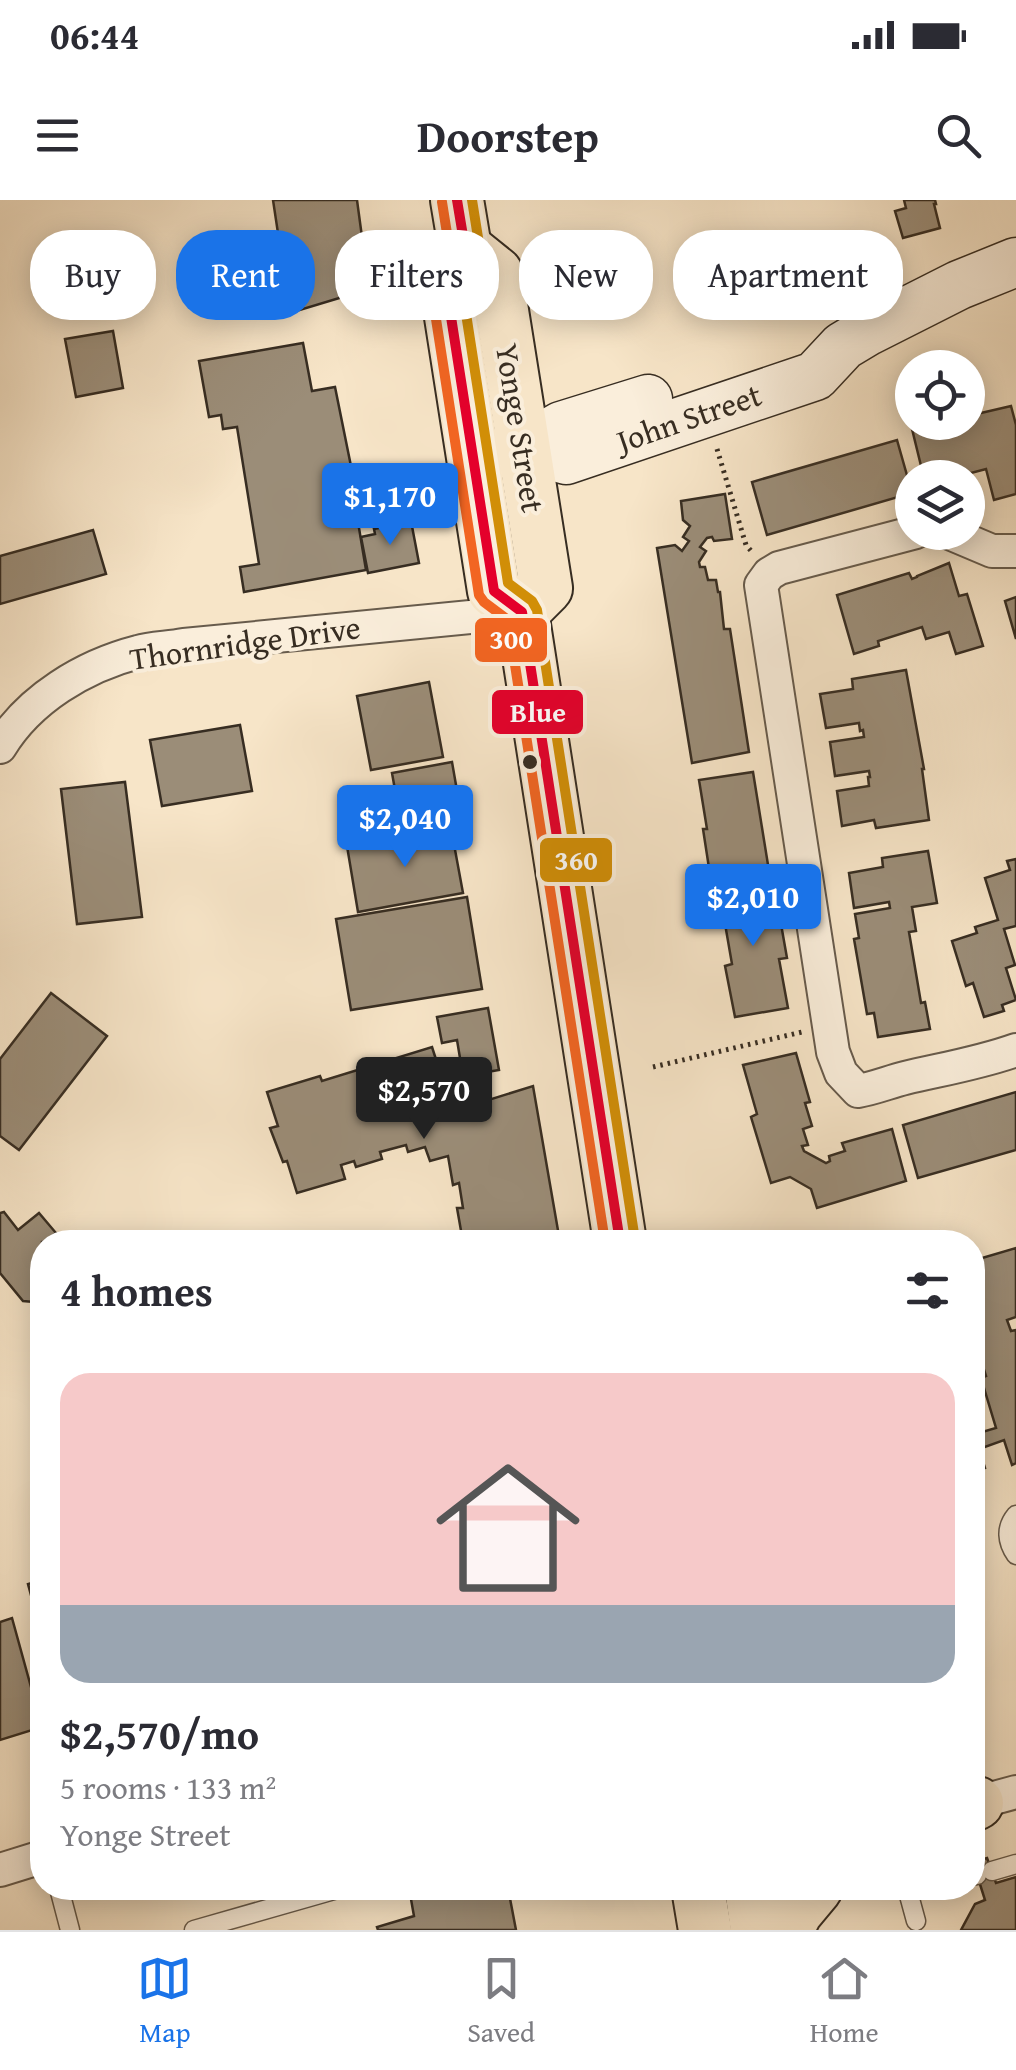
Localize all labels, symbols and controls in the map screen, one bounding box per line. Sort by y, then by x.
text: 06:44 [50,7,140,63]
text: Doorstep [417,103,599,168]
icon: menu [30,108,85,163]
icon: search [931,108,986,163]
chip: Buy [30,230,156,320]
chip: Rent [176,230,315,320]
chip: Filters [335,230,499,320]
chip: New [519,230,653,320]
chip: Apartment [673,230,903,320]
street label: Yonge Street [484,340,557,516]
map controls [895,350,985,550]
button: locate [895,350,985,440]
street label: John Street [606,371,768,466]
button: layers [895,460,985,550]
pin: $1,170 [309,463,471,548]
text: $1,170 [344,472,436,519]
street label: Thornridge Drive [127,603,363,682]
line badge: 300 [473,616,549,664]
text: 300 [489,618,533,659]
line badge: Blue [490,688,585,736]
text: Blue [510,691,566,732]
unlabelled marker [520,752,540,772]
pin: $2,040 [324,785,486,870]
text: $2,040 [359,794,451,841]
line badge: 360 [538,836,614,884]
text: 360 [554,839,598,880]
pin: $2,010 [672,864,834,949]
text: $2,010 [707,873,799,920]
pin: $2,570 [343,1057,505,1142]
text: $2,570 [378,1066,470,1113]
text: 4 homes [60,1260,213,1321]
icon: filters [900,1263,955,1318]
icon: home [418,1438,598,1618]
text: $2,570/mo [60,1703,259,1764]
text: 5 rooms · 133 m² [60,1764,276,1811]
text: Yonge Street [60,1811,231,1858]
tab: Map [137,1951,192,2052]
tab: Saved [467,1951,535,2052]
tab: Home [810,1951,879,2052]

